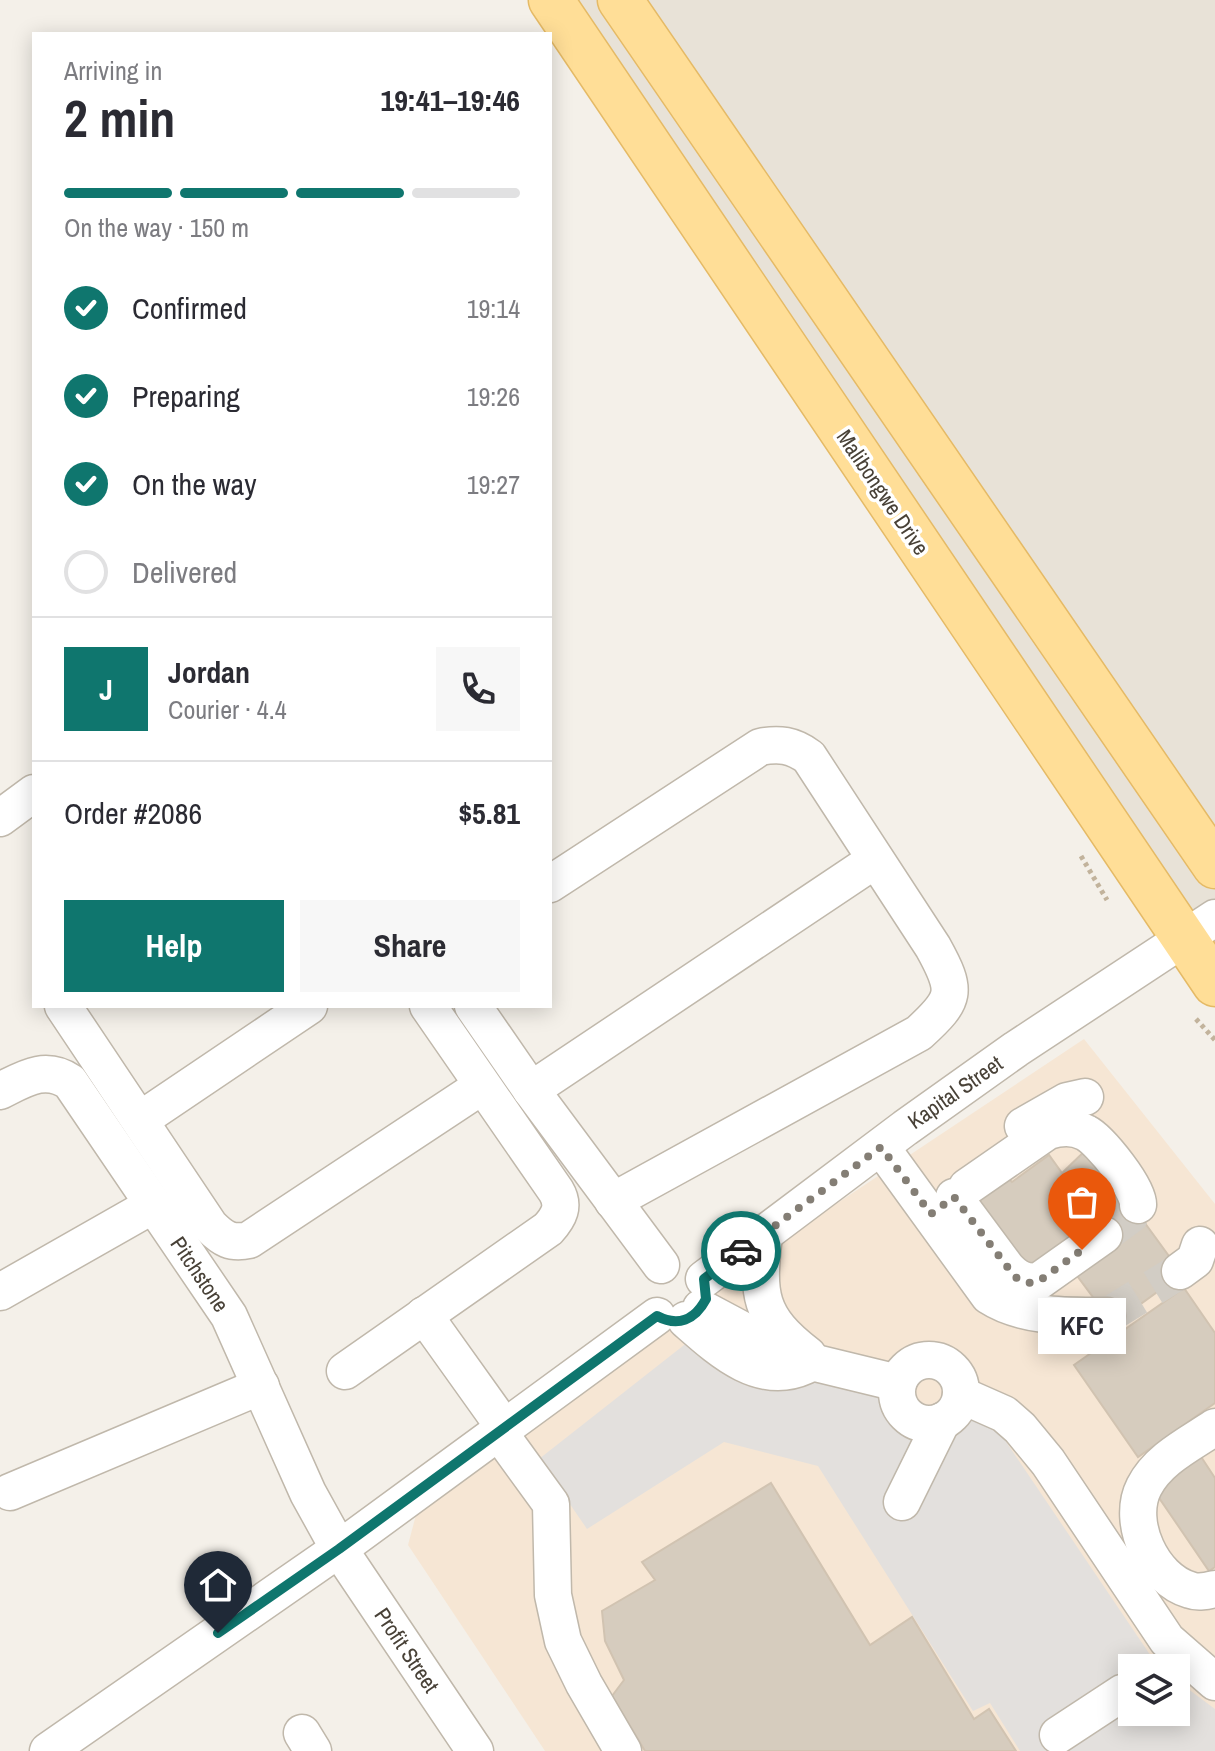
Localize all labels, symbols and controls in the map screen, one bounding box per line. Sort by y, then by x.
text: Arriving in [64,53,162,88]
text: 19:41–19:46 [381,80,520,120]
text: 2 min [64,83,175,153]
text: On the way · 150 m [64,210,249,245]
icon: check [64,286,108,330]
text: Confirmed [132,288,247,328]
text: 19:14 [467,291,520,326]
icon: check [64,374,108,418]
text: Preparing [132,376,240,416]
text: 19:26 [467,379,520,414]
street label: Malibongwe Drive [830,423,936,561]
icon: check [64,462,108,506]
text: On the way [132,464,256,504]
text: 19:27 [467,467,520,502]
text: Delivered [132,552,237,592]
button: phone [436,647,520,731]
text: Jordan [168,652,250,692]
text: J [99,669,113,709]
text: Courier · 4.4 [168,692,287,727]
text: Order #2086 [64,793,202,833]
text: $5.81 [458,793,520,833]
button: Help [64,900,284,992]
button: Share [300,900,520,992]
street label: Kapital Street [902,1048,1008,1136]
pin [1048,1168,1116,1250]
icon: bag [1060,1180,1104,1224]
courier [701,1211,781,1291]
icon: car [719,1229,763,1273]
street label: Pitchstone [164,1230,236,1318]
callout: KFC [1038,1298,1126,1354]
text: KFC [1060,1308,1104,1343]
pin [184,1551,252,1633]
icon: home [196,1563,240,1607]
street label: Profit Street [368,1602,446,1698]
map controls [1118,1654,1190,1726]
button: layers [1118,1654,1190,1726]

